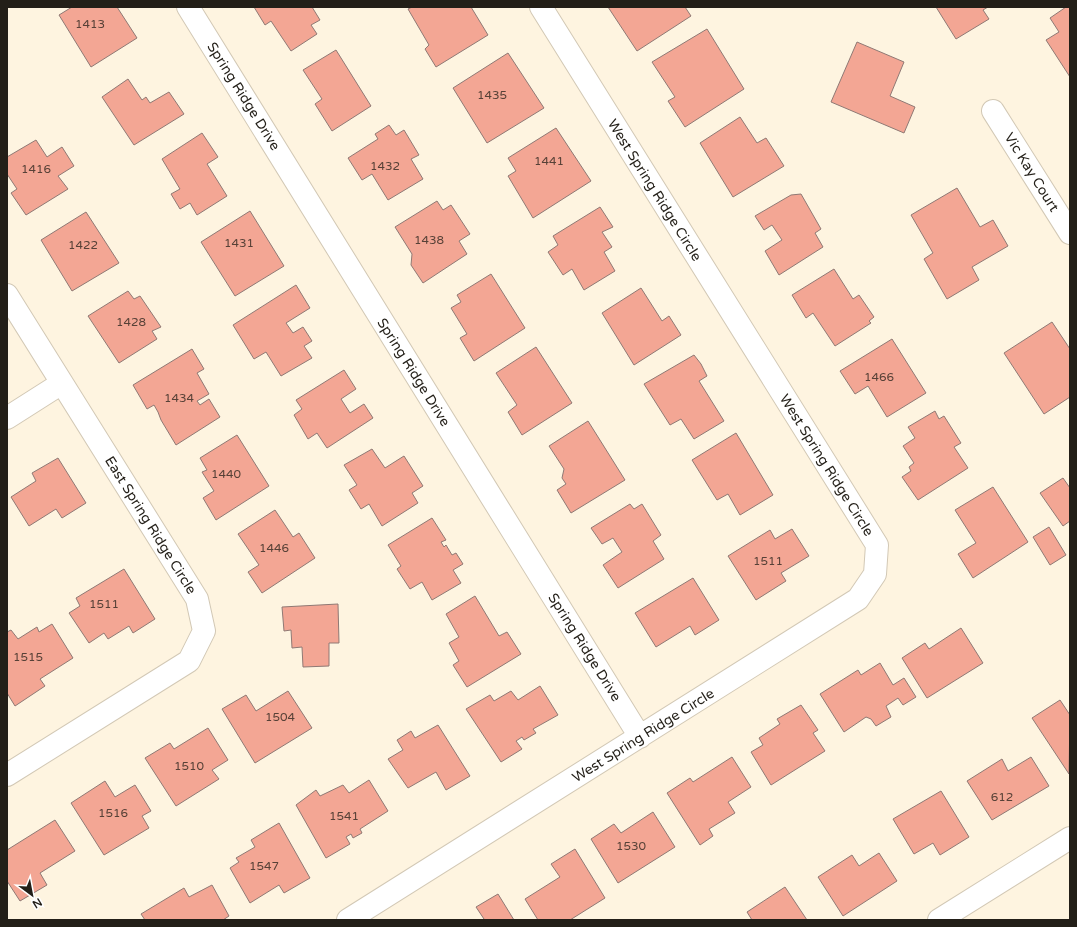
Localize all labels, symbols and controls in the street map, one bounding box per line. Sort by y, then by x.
house number: 1413 [75,17,105,31]
street label: Spring Ridge Drive [203,39,284,154]
house number: 1435 [477,88,507,102]
street label: West Spring Ridge Circle [604,116,705,264]
street label: Vic Kay Court [1001,130,1063,215]
house number: 1441 [534,154,564,168]
house number: 1432 [370,159,400,173]
house number: 1416 [21,162,51,176]
house number: 1438 [414,233,444,247]
house number: 1431 [224,236,254,250]
house number: 1422 [68,238,98,252]
house number: 1428 [116,315,146,329]
street label: Spring Ridge Drive [373,315,454,430]
house number: 1466 [864,370,894,384]
house number: 1434 [164,391,195,405]
street label: West Spring Ridge Circle [776,391,877,539]
street label: East Spring Ridge Circle [101,453,200,597]
house number: 1440 [211,467,242,481]
house number: 1446 [259,541,289,555]
house number: 1511 [753,554,783,568]
street label: Spring Ridge Drive [544,590,625,705]
house number: 1511 [89,597,119,611]
house number: 1515 [13,650,43,664]
street label: West Spring Ridge Circle [569,685,717,786]
house number: 1504 [265,710,296,724]
house number: 1510 [174,759,205,773]
house number: 612 [991,790,1013,804]
house number: 1516 [98,806,128,820]
house number: 1541 [329,809,359,823]
house number: 1530 [616,839,647,853]
house number: 1547 [249,859,279,873]
north arrow [12,875,52,915]
text: N [30,895,44,911]

